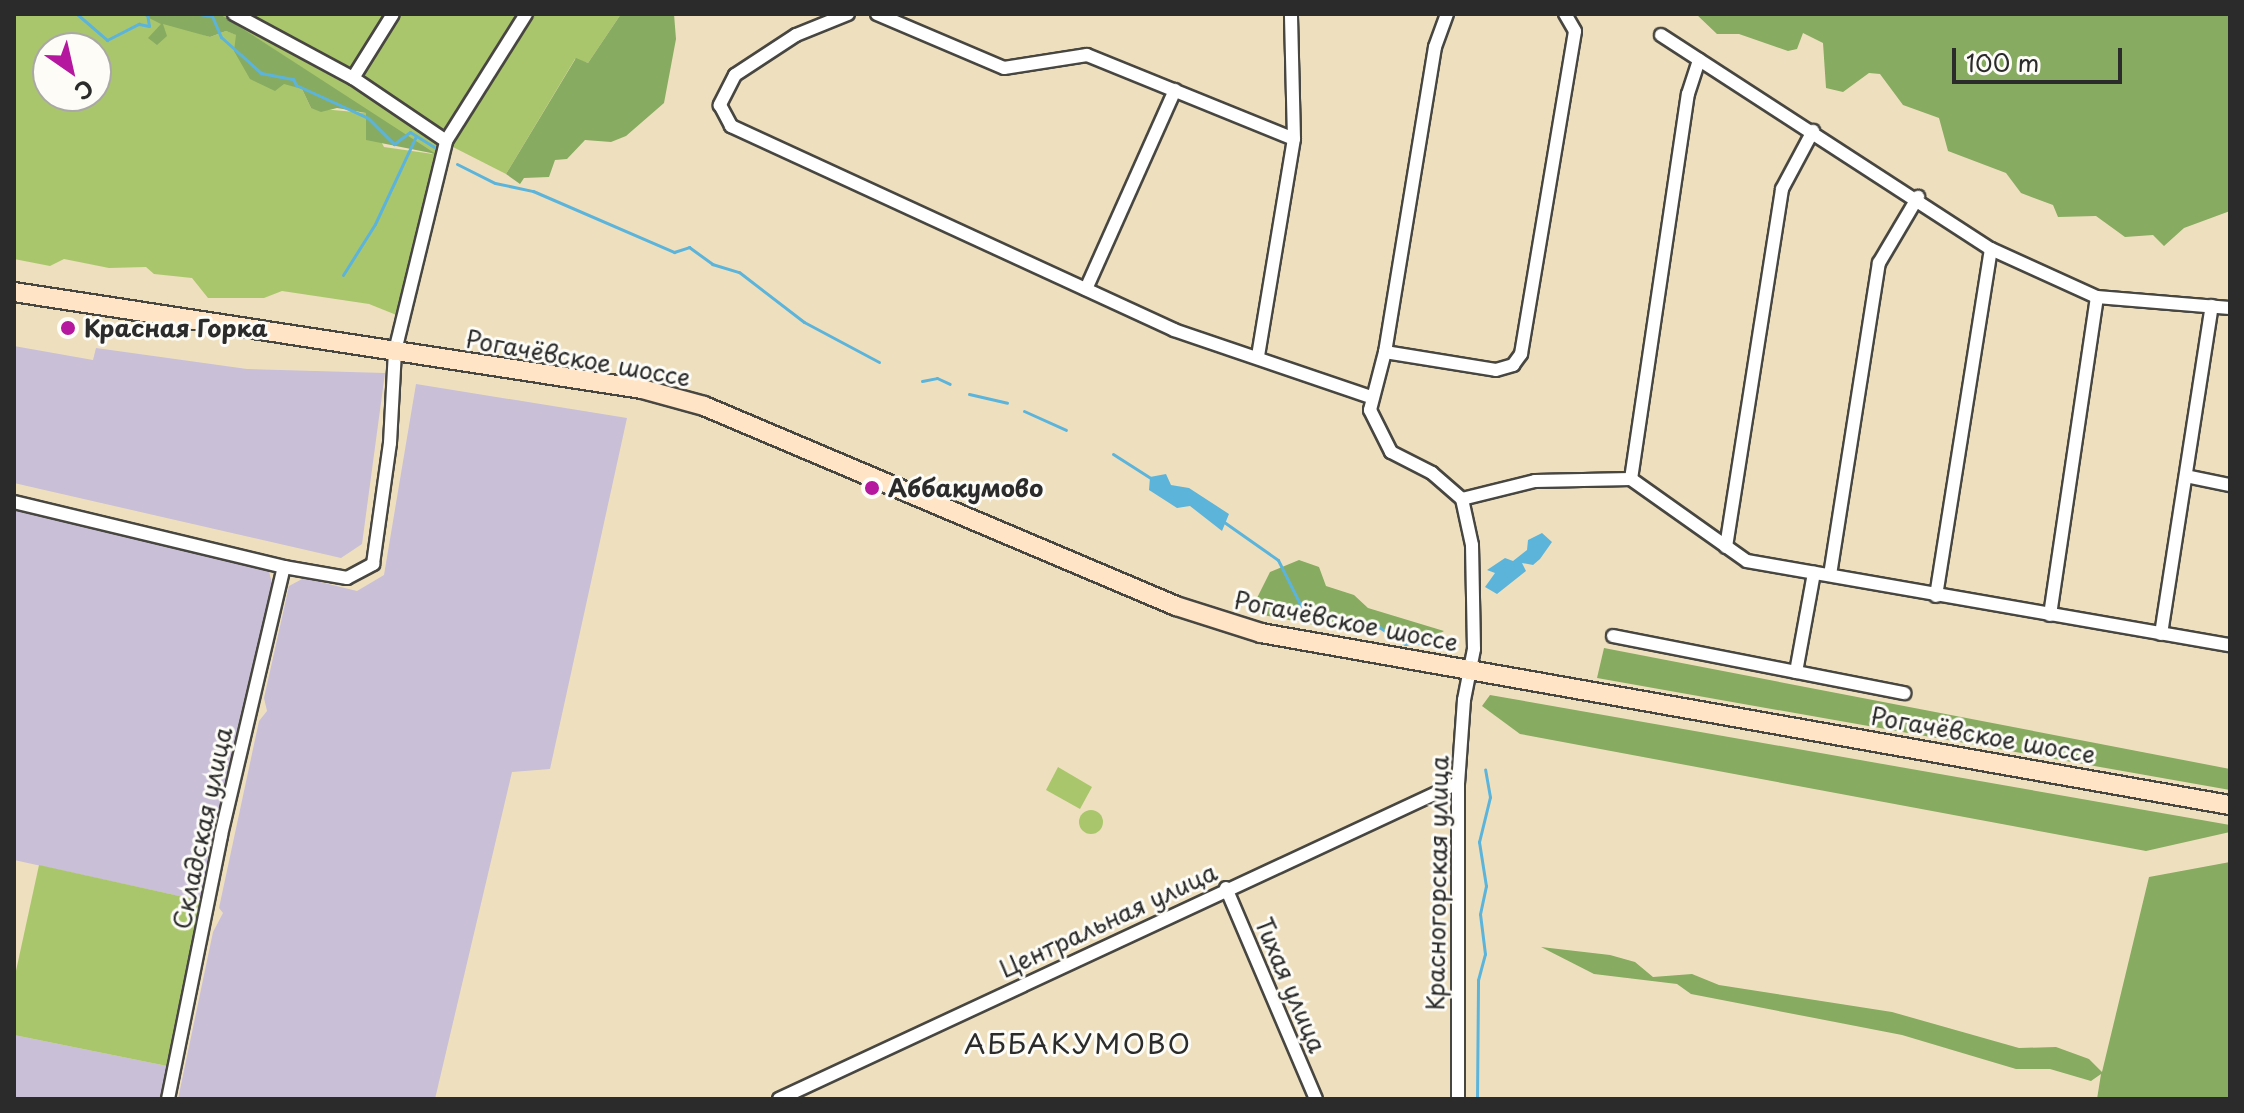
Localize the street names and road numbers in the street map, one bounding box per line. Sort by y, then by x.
street label: Рогачёвское шоссе [463,324,693,392]
street label: Рогачёвское шоссе [1232,585,1460,657]
street label: Рогачёвское шоссе [1868,701,2098,769]
street label: Складская улица [166,724,238,932]
street label: Красногорская улица [1420,755,1454,1011]
street label: Центральная улица [995,857,1221,983]
street label: Тихая улица [1249,912,1333,1058]

